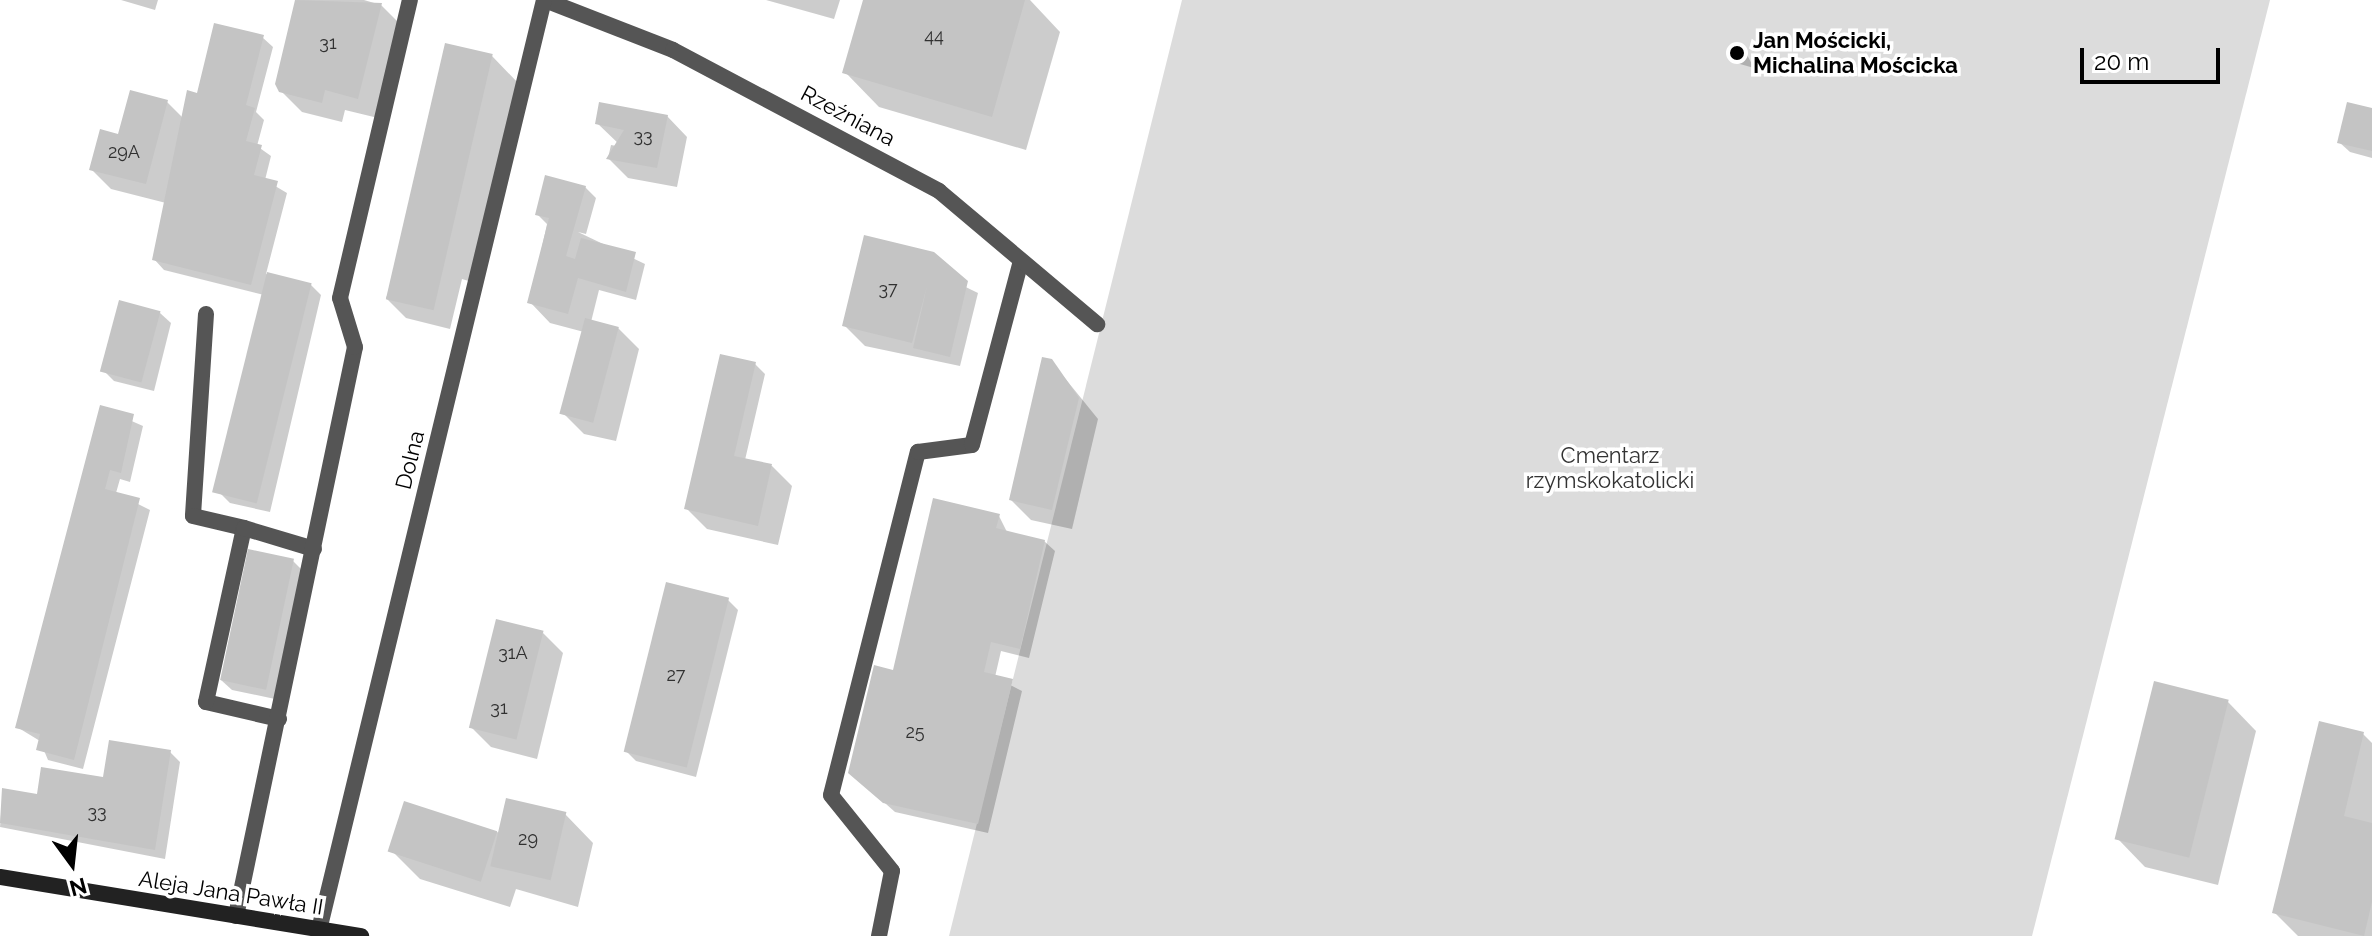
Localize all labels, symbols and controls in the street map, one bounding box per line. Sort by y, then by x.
house number: 44 [924,25,944,47]
place label: Jan Mościcki, Michalina Mościcka [1753,27,1958,78]
house number: 31 [319,32,337,54]
scale bar [2084,32,2224,82]
marker: Jan Mościcki, Michalina Mościcka [1728,44,1746,62]
text: 20 m [2094,47,2149,76]
street label: Rzeźniana [796,80,900,152]
house number: 33 [633,125,653,147]
house number: 29A [108,141,140,163]
house number: 37 [878,278,898,300]
street label: Dolna [390,428,430,492]
park label: Cmentarz rzymskokatolicki [1526,442,1694,494]
house number: 31A [498,642,528,664]
house number: 27 [666,664,686,686]
house number: 31 [490,697,508,719]
house number: 25 [905,721,925,743]
house number: 33 [87,801,107,823]
north arrow [32,824,112,904]
house number: 29 [518,828,538,850]
street label: Aleja Jana Pawła II [137,865,325,921]
text: N [67,872,90,902]

